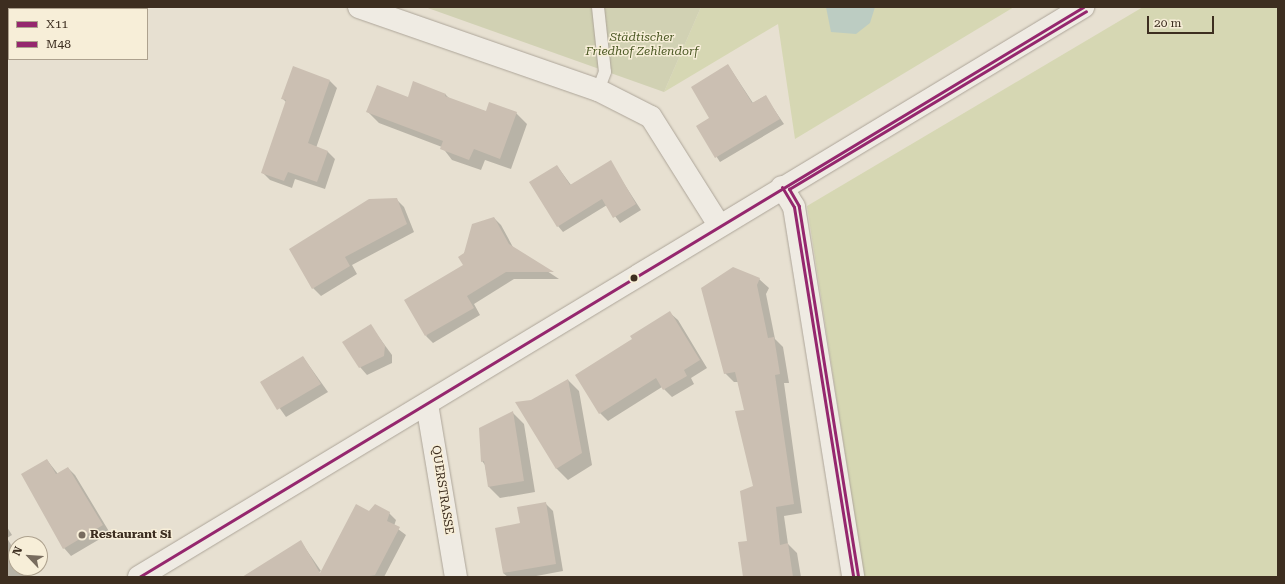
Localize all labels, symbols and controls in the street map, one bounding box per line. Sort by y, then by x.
legend [8,8,148,60]
scale bar [1149,8,1216,34]
text: 20 m [1154,16,1181,30]
text: X11 [46,17,68,31]
park label: Städtischer Friedhof Zehlendorf [585,31,699,59]
text: M48 [46,37,71,51]
unlabelled marker [629,273,639,283]
street label: QUERSTRASSE [428,444,456,536]
place label: Restaurant Si [90,528,171,542]
marker: Restaurant Si [77,530,87,540]
north arrow [8,536,48,576]
text: N [10,545,25,558]

